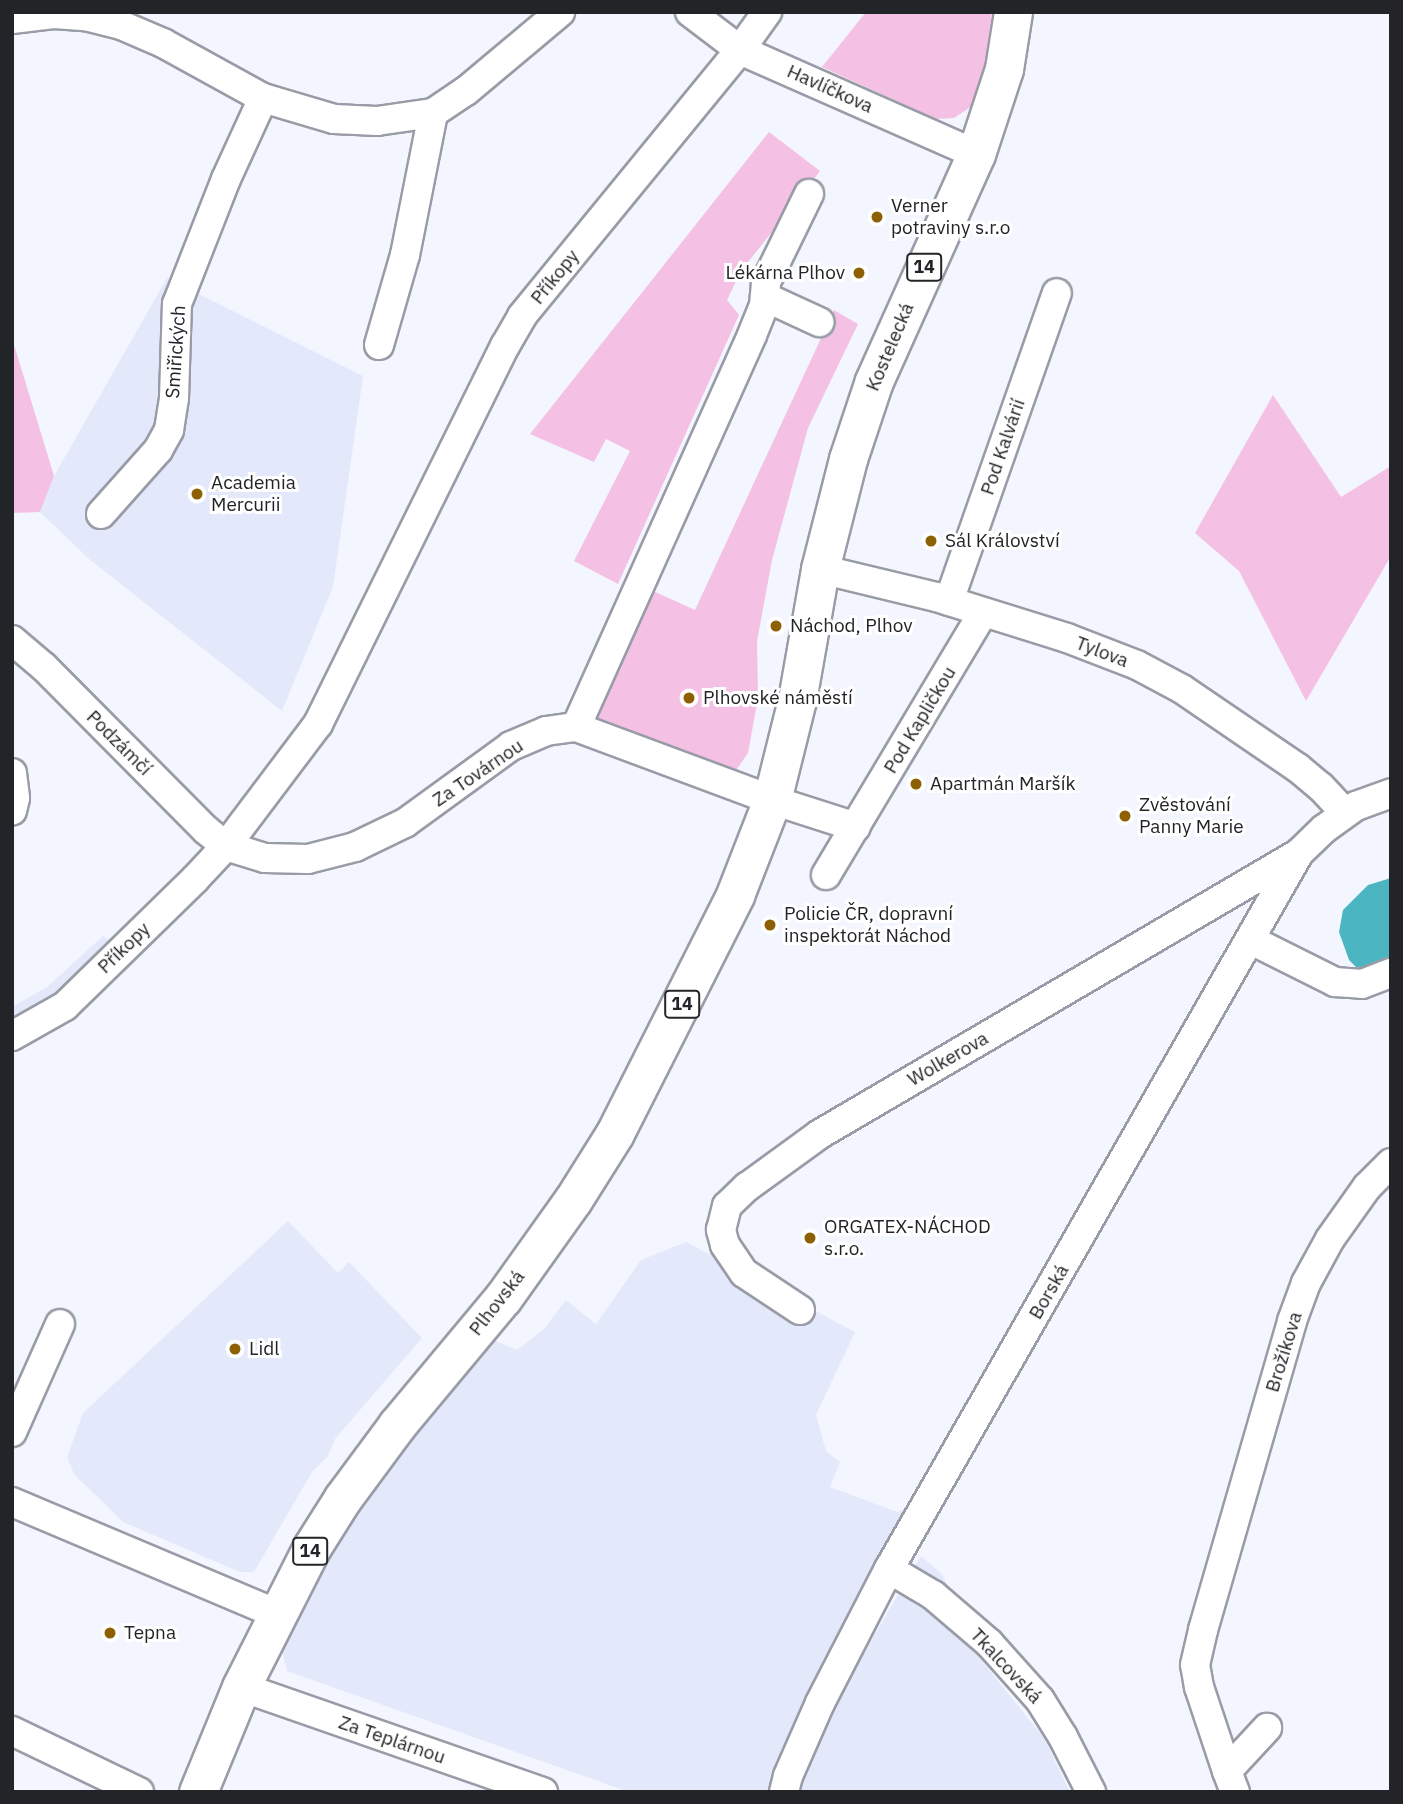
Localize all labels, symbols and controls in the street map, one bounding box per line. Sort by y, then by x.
street label: Havlíčkova [783,60,877,118]
place label: Verner potraviny s.r.o [891,195,1010,239]
marker: Verner potraviny s.r.o [869,209,885,225]
street label: Příkopy [526,245,584,309]
road number: 14 [905,253,943,282]
place label: Lékárna Plhov [725,262,845,284]
marker: Lékárna Plhov [851,265,867,281]
street label: Kostelecká [861,299,919,395]
street label: Smiřických [161,305,191,399]
street label: Pod Kalvárií [976,396,1030,498]
place label: Academia Mercurii [211,472,296,516]
marker: Academia Mercurii [189,486,205,502]
place label: Sál Království [945,530,1060,552]
marker: Sál Království [923,533,939,549]
place label: Náchod, Plhov [790,615,913,637]
marker: Náchod, Plhov [768,618,784,634]
street label: Tylova [1072,632,1132,672]
street label: Pod Kapličkou [879,662,961,778]
place label: Plhovské náměstí [703,687,853,709]
marker: Plhovské náměstí [681,690,697,706]
street label: Podzámčí [82,706,156,780]
street label: Za Továrnou [428,734,528,812]
place label: Apartmán Maršík [930,773,1076,795]
marker: Apartmán Maršík [908,776,924,792]
place label: Zvěstování Panny Marie [1139,794,1244,838]
marker: Zvěstování Panny Marie [1117,808,1133,824]
place label: Policie ČR, dopravní inspektorát Náchod [784,903,953,947]
marker: Policie ČR, dopravní inspektorát Náchod [762,917,778,933]
street label: Příkopy [93,918,155,978]
road number: 14 [663,989,701,1018]
street label: Wolkerova [904,1027,992,1091]
place label: ORGATEX-NÁCHOD s.r.o. [824,1216,991,1260]
marker: ORGATEX-NÁCHOD s.r.o. [802,1230,818,1246]
street label: Borská [1024,1261,1074,1323]
street label: Plhovská [464,1266,530,1340]
street label: Brožíkova [1261,1309,1307,1395]
place label: Lidl [249,1338,279,1360]
marker: Lidl [227,1341,243,1357]
road number: 14 [291,1536,329,1566]
place label: Tepna [124,1622,176,1644]
street label: Tkalcovská [965,1624,1047,1708]
marker: Tepna [102,1625,118,1641]
street label: Za Teplárnou [336,1711,448,1769]

